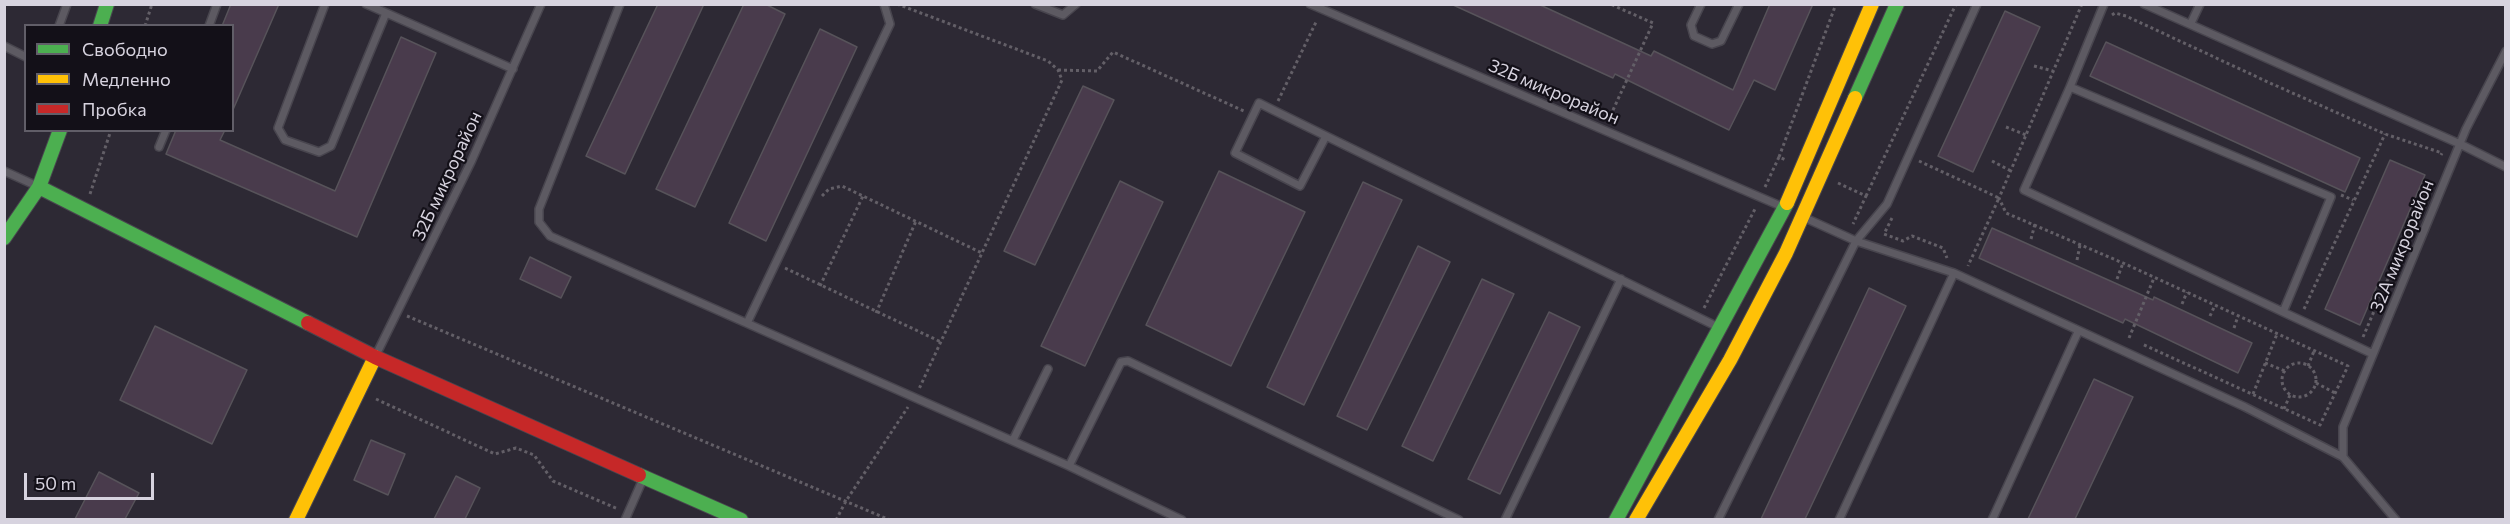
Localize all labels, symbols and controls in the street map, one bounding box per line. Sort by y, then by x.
legend [24,24,234,132]
text: Свободно [82,38,168,60]
street label: 32Б микрорайон [1485,55,1623,129]
text: Медленно [82,68,171,90]
text: Пробка [82,98,147,120]
street label: 32Б микрорайон [408,108,486,244]
street label: 32А микрорайон [2366,176,2438,316]
scale bar [27,461,158,499]
text: 50 m [35,472,76,494]

